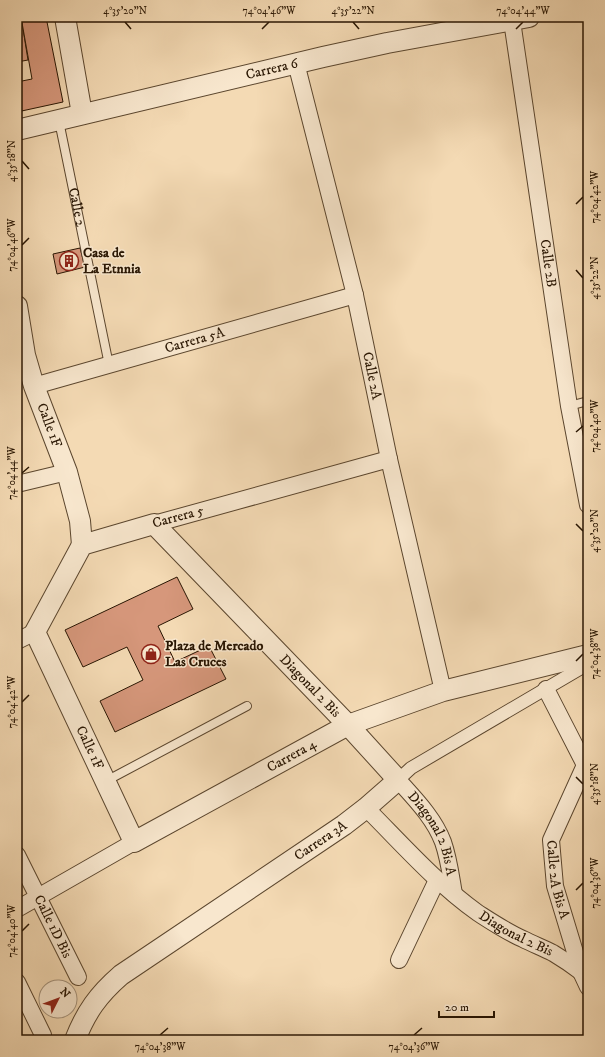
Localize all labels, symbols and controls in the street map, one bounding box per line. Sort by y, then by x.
text: 4°35'20"N [103,5,147,17]
text: 74°04'46"W [243,5,296,17]
text: 4°35'22"N [331,5,375,17]
text: 74°04'44"W [496,5,551,17]
street label: Carrera 6 [244,54,300,84]
text: 4°35'18"N [6,140,18,182]
text: 74°04'42"W [589,170,601,223]
street label: Calle 2 [64,186,89,228]
text: 74°04'46"W [6,218,18,271]
street label: Calle 2B [535,238,560,289]
place label: Casa de La Etnnia [83,244,142,278]
building icon: Casa de La Etnnia [58,250,80,272]
text: 4°35'22"N [589,256,601,300]
street label: Carrera 5A [163,323,228,358]
street label: Calle 2A [358,350,386,402]
text: 74°04'40"W [589,399,601,452]
street label: Calle 1F [32,400,66,450]
text: 74°04'44"W [6,445,18,500]
street label: Carrera 5 [150,501,206,532]
text: 4°35'20"N [589,509,601,553]
text: 74°04'38"W [589,628,601,679]
place label: Plaza de Mercado Las Cruces [165,637,264,671]
shop icon: Plaza de Mercado Las Cruces [140,643,162,665]
street label: Diagonal 2 Bis [275,651,345,722]
text: 74°04'42"W [6,675,18,728]
street label: Calle 1F [72,723,108,773]
street label: Carrera 4 [264,735,320,777]
text: 4°35'18"N [589,763,601,805]
street label: Diagonal 2 Bis A [404,788,460,878]
street label: Carrera 3A [291,816,351,865]
street label: Calle 2A Bis A [542,839,574,922]
text: 74°04'36"W [589,857,601,908]
street label: Calle 1D Bis [29,892,76,961]
text: 74°04'40"W [6,904,18,957]
street label: Diagonal 2 Bis [475,907,556,961]
north arrow [38,979,78,1019]
text: N [56,985,73,1001]
scale bar [439,993,494,1019]
text: 20 m [445,1000,469,1015]
text: 74°04'38"W [135,1041,186,1053]
text: 74°04'36"W [389,1041,440,1053]

